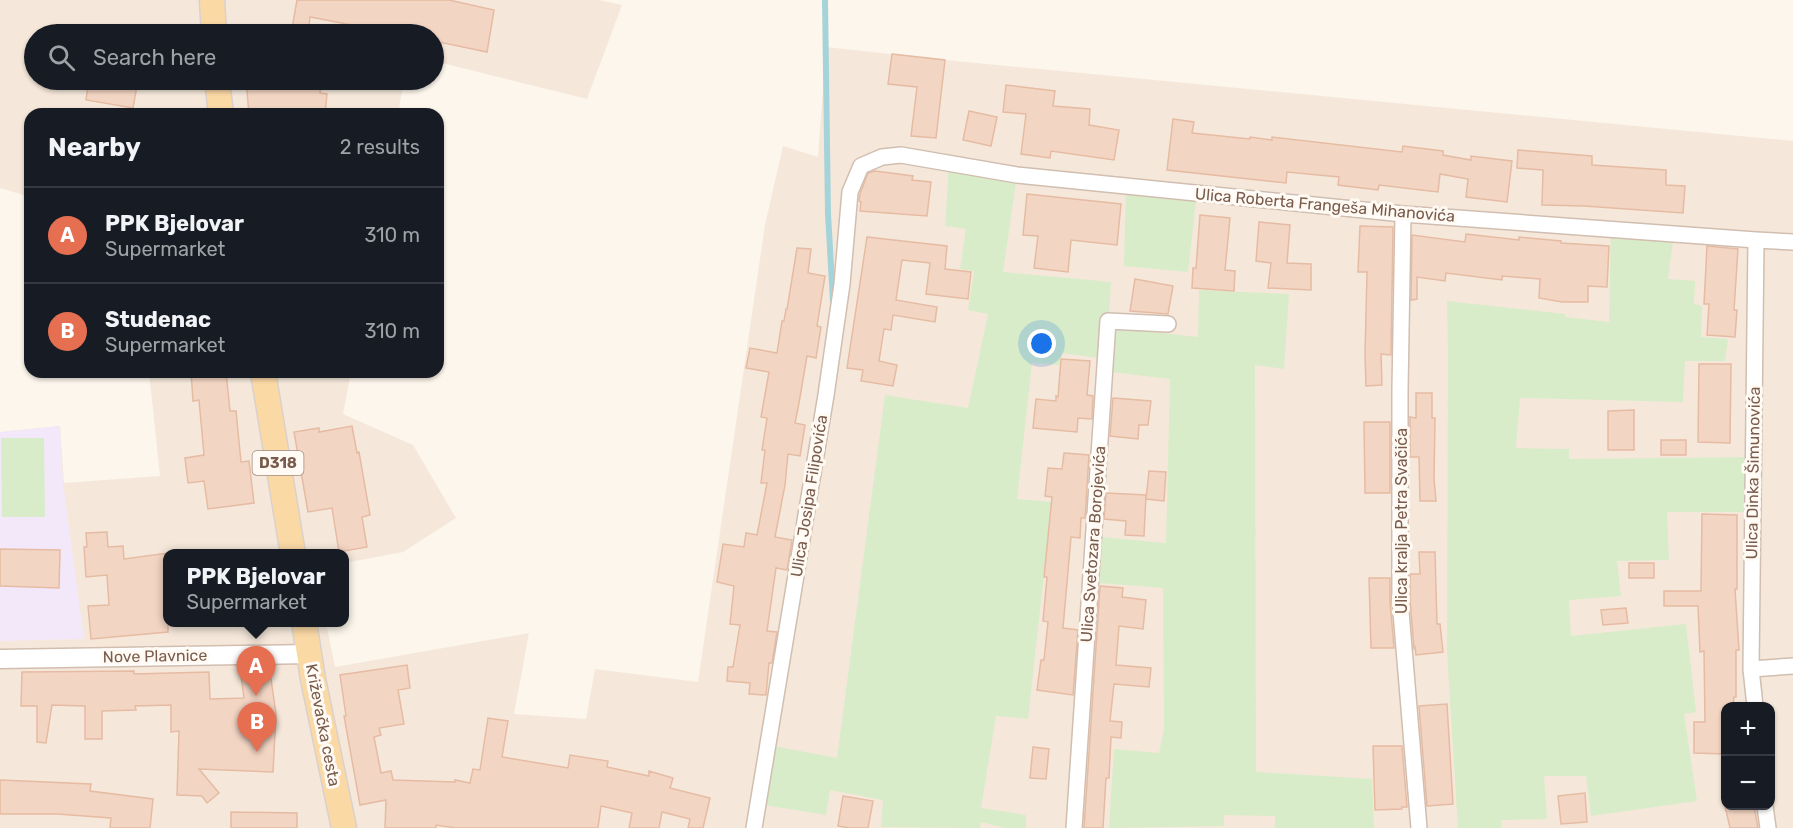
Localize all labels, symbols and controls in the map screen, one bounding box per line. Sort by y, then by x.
search box [24,24,444,90]
icon: search [45,41,78,74]
text: Search here [93,44,216,71]
text: Nearby [48,132,141,163]
text: 2 results [340,135,420,159]
street label: Ulica Roberta Frangeša Mihanovića [1194,184,1456,226]
text: PPK Bjelovar [105,210,244,237]
text: A [60,223,75,247]
text: 310 m [364,223,420,247]
text: Supermarket [105,237,225,261]
text: Studenac [105,306,211,333]
text: B [60,319,75,343]
text: 310 m [364,319,420,343]
your location [1027,329,1056,358]
text: Supermarket [105,333,225,357]
street label: Ulica Dinka Šimunovića [1741,386,1764,559]
street label: Ulica Josipa Filipovića [787,414,831,578]
street label: Ulica kralja Petra Svačića [1392,428,1411,614]
street label: Ulica Svetozara Borojevića [1077,445,1109,643]
road number: D318 [252,451,304,475]
popup [163,549,349,627]
text: PPK Bjelovar [187,563,326,590]
text: Supermarket [187,590,307,614]
street label: Nove Plavnice [103,646,207,666]
pin: A [236,646,276,696]
street label: Križevačka cesta [302,662,344,788]
pin: B [238,702,276,752]
map controls [1721,702,1775,810]
button: + [1721,702,1775,756]
button: − [1721,756,1775,810]

